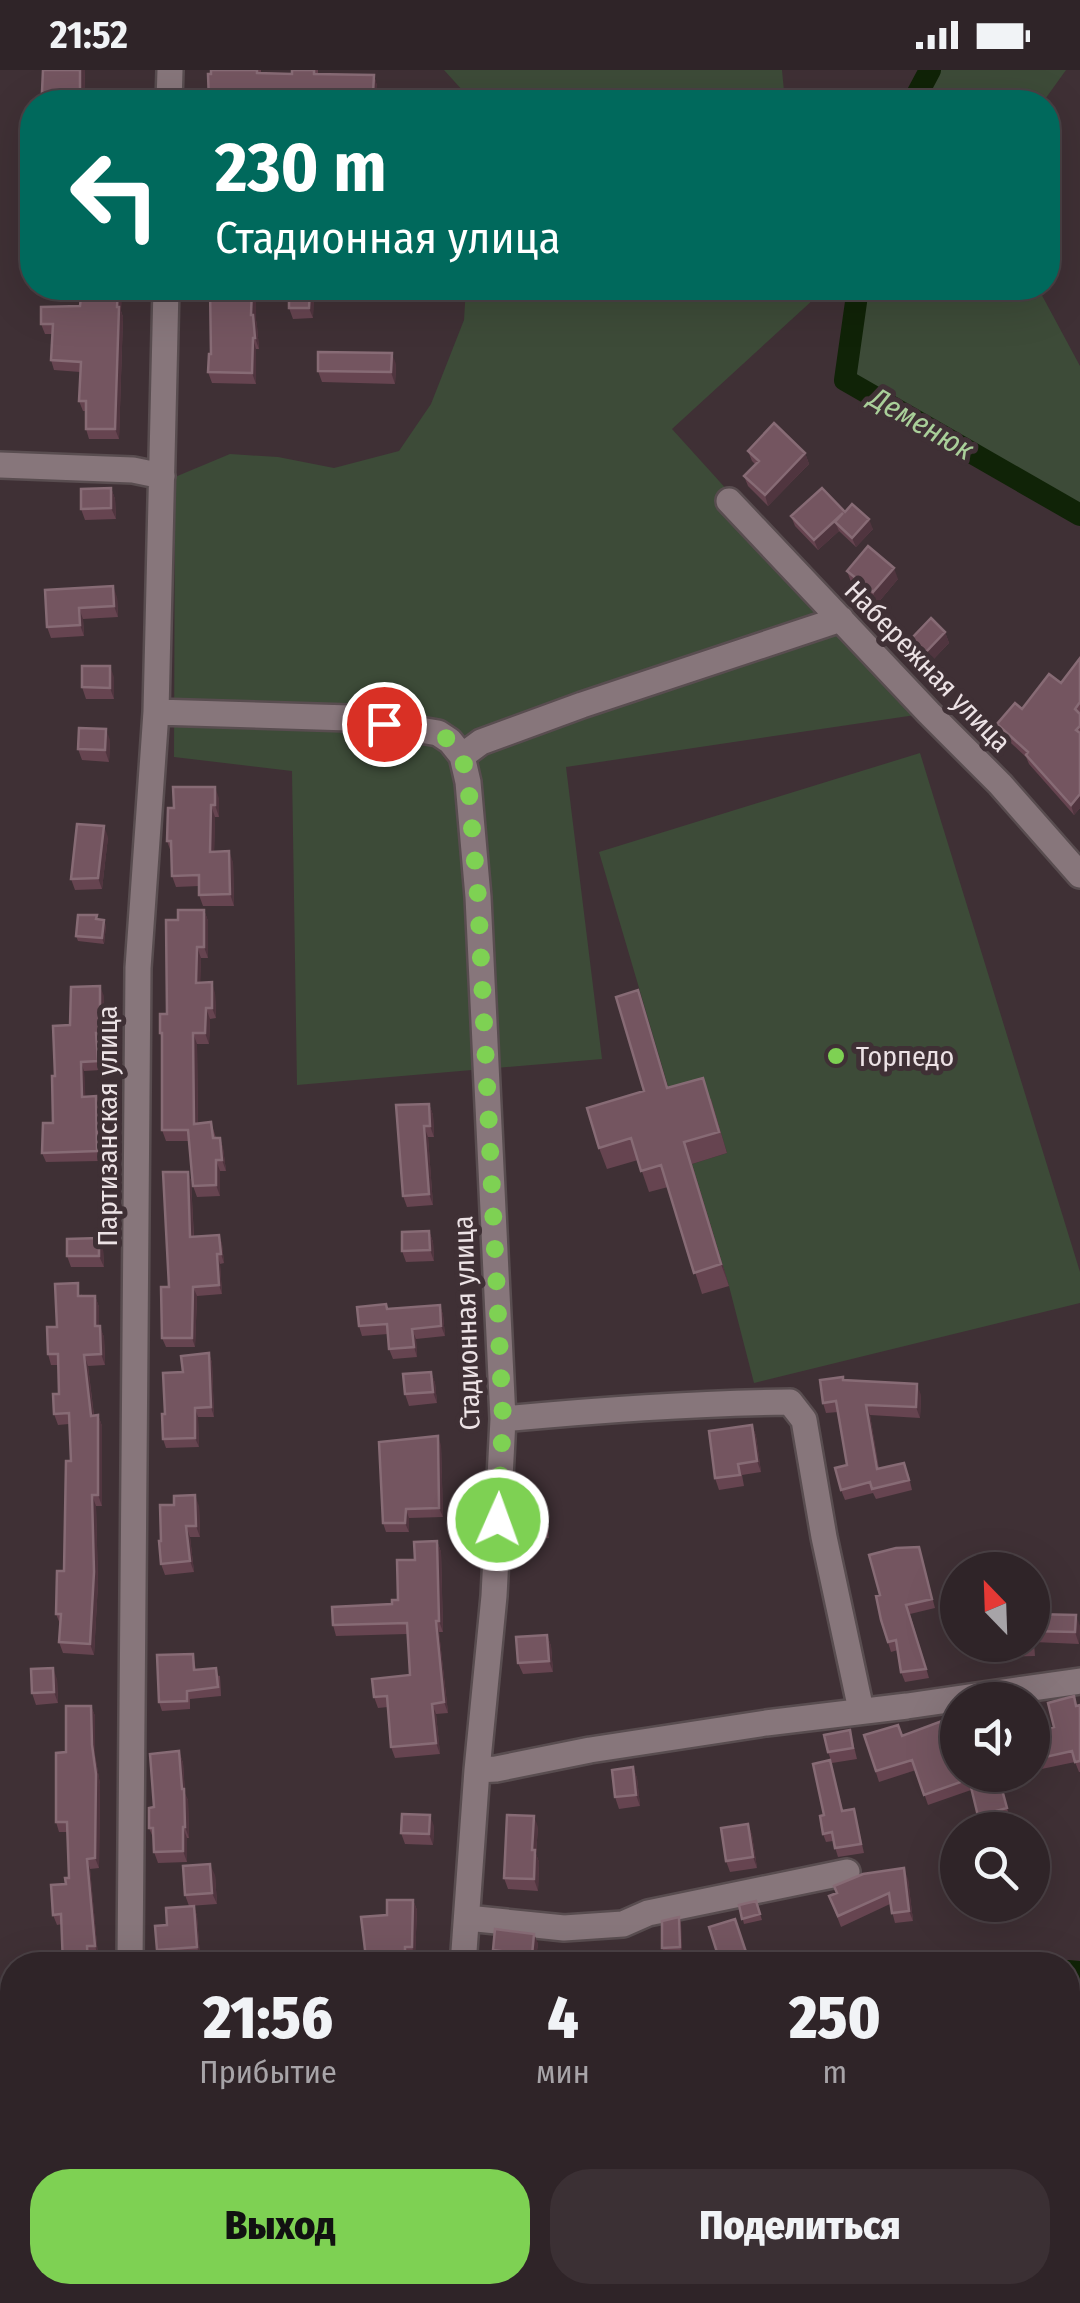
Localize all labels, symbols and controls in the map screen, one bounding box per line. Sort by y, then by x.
text: 21:52 [50,12,128,58]
text: 230 m [215,126,387,210]
icon: left [50,130,180,260]
text: Стадионная улица [215,211,560,265]
water label: Деменюк [861,378,981,468]
street label: Набережная улица [838,574,1018,759]
pin [342,682,427,767]
icon: arrive [357,697,412,752]
street label: Партизанская улица [91,1005,124,1247]
place label: Торпедо [856,1040,954,1073]
marker: Торпедо [825,1045,847,1067]
street label: Стадионная улица [446,1215,487,1431]
position arrow [446,1468,550,1572]
north arrow [940,1552,1050,1662]
map controls [940,1552,1050,1922]
button: sound [940,1682,1050,1792]
button: search [940,1812,1050,1922]
text: 21:56 [203,1982,333,2054]
text: 4 [547,1982,579,2054]
text: 250 [789,1982,881,2054]
text: Прибытие [199,2053,337,2091]
text: мин [536,2053,590,2091]
text: m [823,2053,847,2091]
button: Выход [30,2169,530,2284]
button: Поделиться [550,2169,1050,2284]

